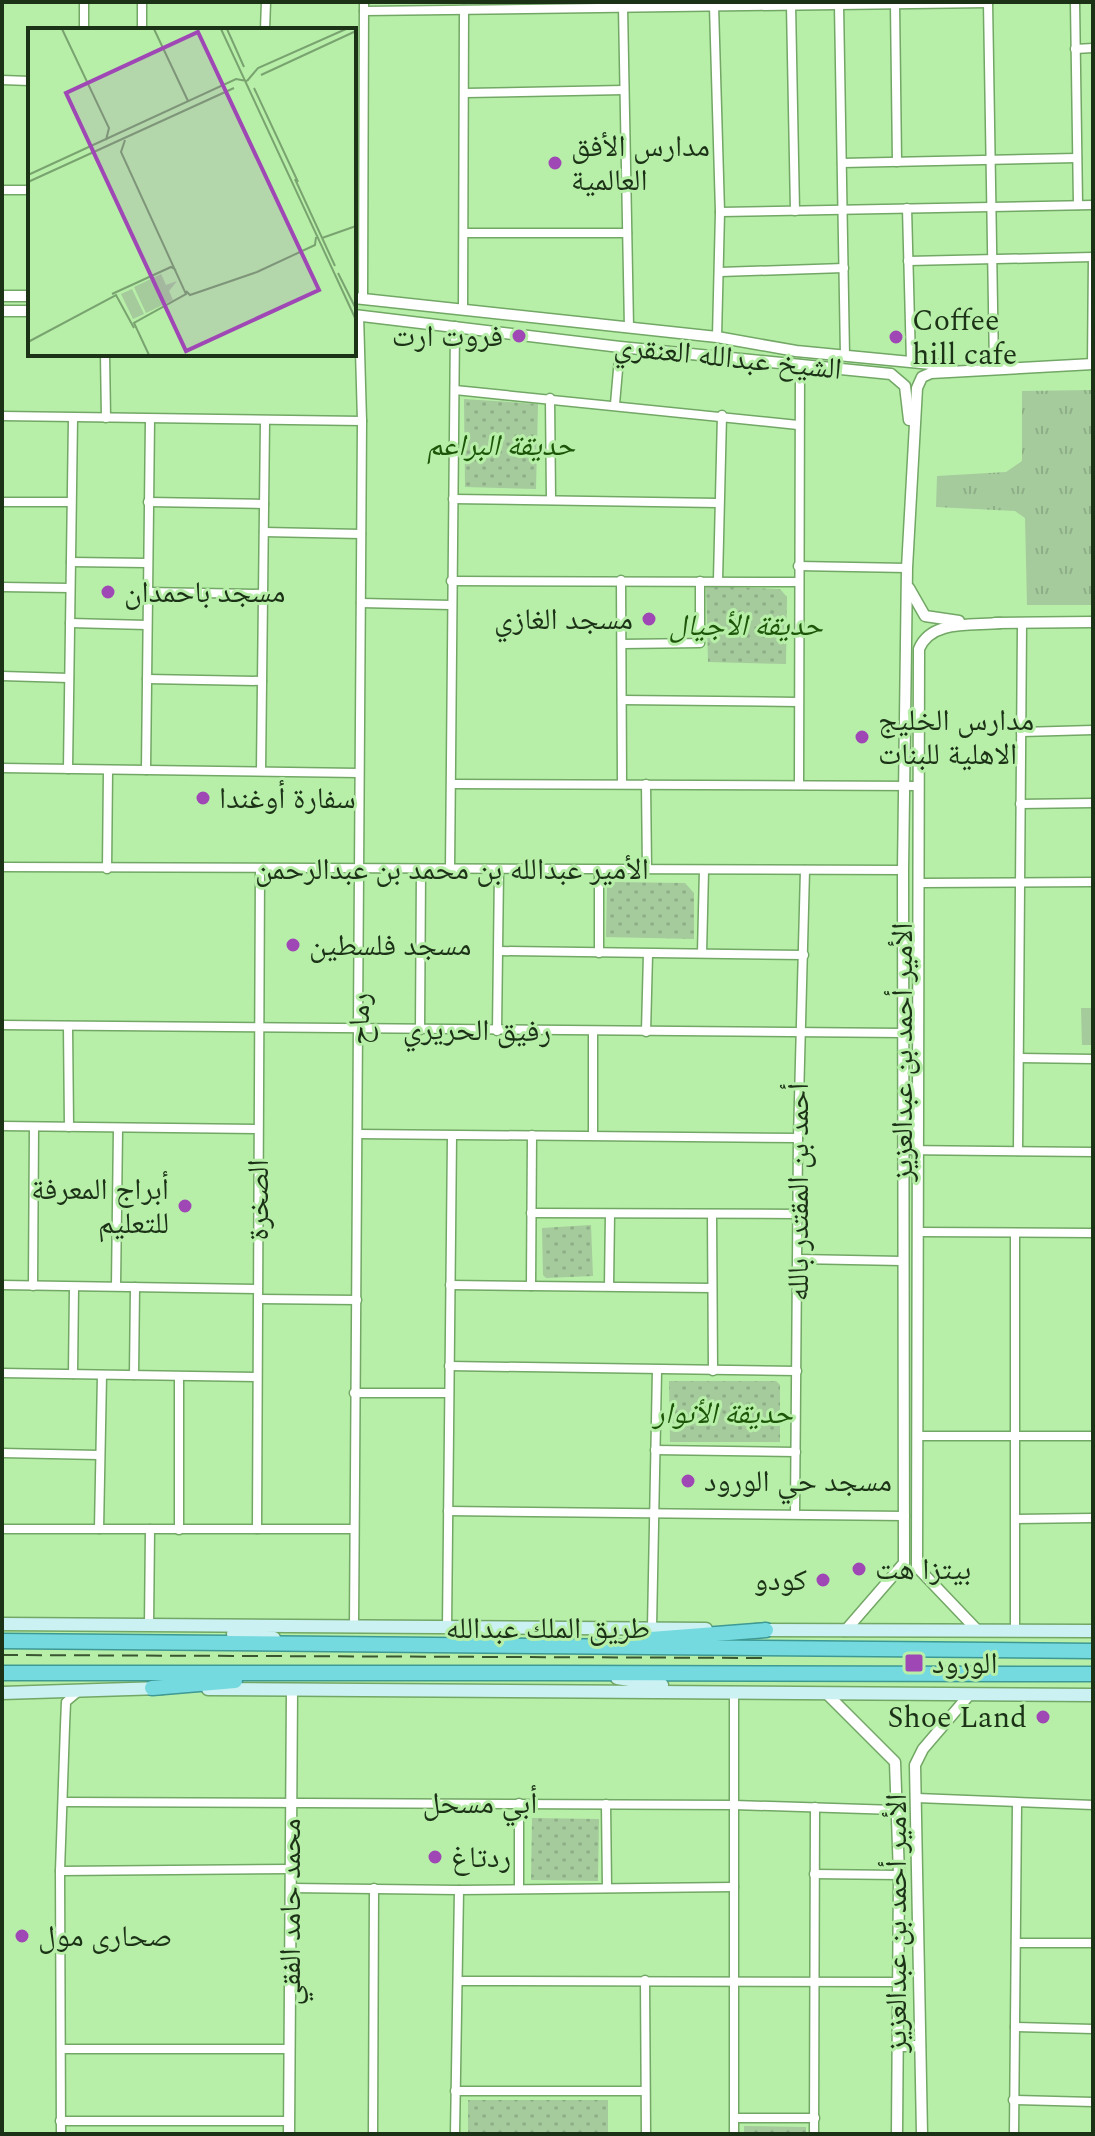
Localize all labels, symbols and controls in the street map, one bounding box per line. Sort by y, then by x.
inset map [28,28,356,356]
place label: مدارس الأفق العالمية [571,124,710,204]
marker: مدارس الأفق العالمية [546,154,564,172]
place label: Coffee hill cafe [912,298,1017,378]
place label: فروت ارت [392,314,503,360]
street label: الشيخ عبدالله العنقري [612,323,844,393]
marker: فروت ارت [510,327,528,345]
marker: Coffee hill cafe [887,328,905,346]
park label: حديقة البراعم [427,423,576,469]
place label: مسجد باحمدان [124,570,286,616]
marker: مسجد باحمدان [99,583,117,601]
place label: مسجد الغازي [494,597,633,643]
park label: حديقة الأجيال [669,603,824,649]
marker: مسجد الغازي [640,610,658,628]
place label: مدارس الخليج الاهلية للبنات [878,698,1034,778]
marker: مدارس الخليج الاهلية للبنات [853,728,871,746]
place label: سفارة أوغندا [219,776,356,822]
marker: سفارة أوغندا [194,789,212,807]
street label: الأمير عبدالله بن محمد بن عبدالرحمن [255,847,649,893]
place label: مسجد فلسطين [309,923,471,969]
street label: الأمير أحمد بن عبدالعزيز [880,923,926,1183]
marker: مسجد فلسطين [284,936,302,954]
street label: رماح [337,993,383,1045]
street label: رفيق الحريري [402,1007,552,1055]
street label: أحمد بن المقتدر بالله [776,1083,822,1301]
street label: الصخرة [236,1159,282,1241]
place label: أبراج المعرفة للتعليم [31,1167,169,1247]
marker: أبراج المعرفة للتعليم [176,1197,194,1215]
park label: حديقة الأنوار [651,1391,794,1437]
place label: مسجد حي الورود [704,1459,892,1505]
marker: مسجد حي الورود [679,1472,697,1490]
place label: بيتزا هت [875,1547,971,1593]
place label: كودو [754,1558,807,1604]
marker: بيتزا هت [850,1560,868,1578]
marker: كودو [814,1571,832,1589]
street label: طريق الملك عبدالله [446,1606,650,1652]
place label: الورود [932,1641,998,1687]
marker: الورود [903,1652,925,1674]
place label: Shoe Land [887,1695,1027,1741]
marker: Shoe Land [1034,1708,1052,1726]
street label: أبي مسحل [423,1781,537,1827]
street label: الأمير أحمد بن عبدالعزيز [874,1794,920,2054]
street label: محمد حامد الفقي [268,1818,314,2006]
place label: ردتاغ [451,1835,511,1881]
marker: ردتاغ [426,1848,444,1866]
place label: صحارى مول [38,1914,172,1960]
marker: صحارى مول [13,1927,31,1945]

